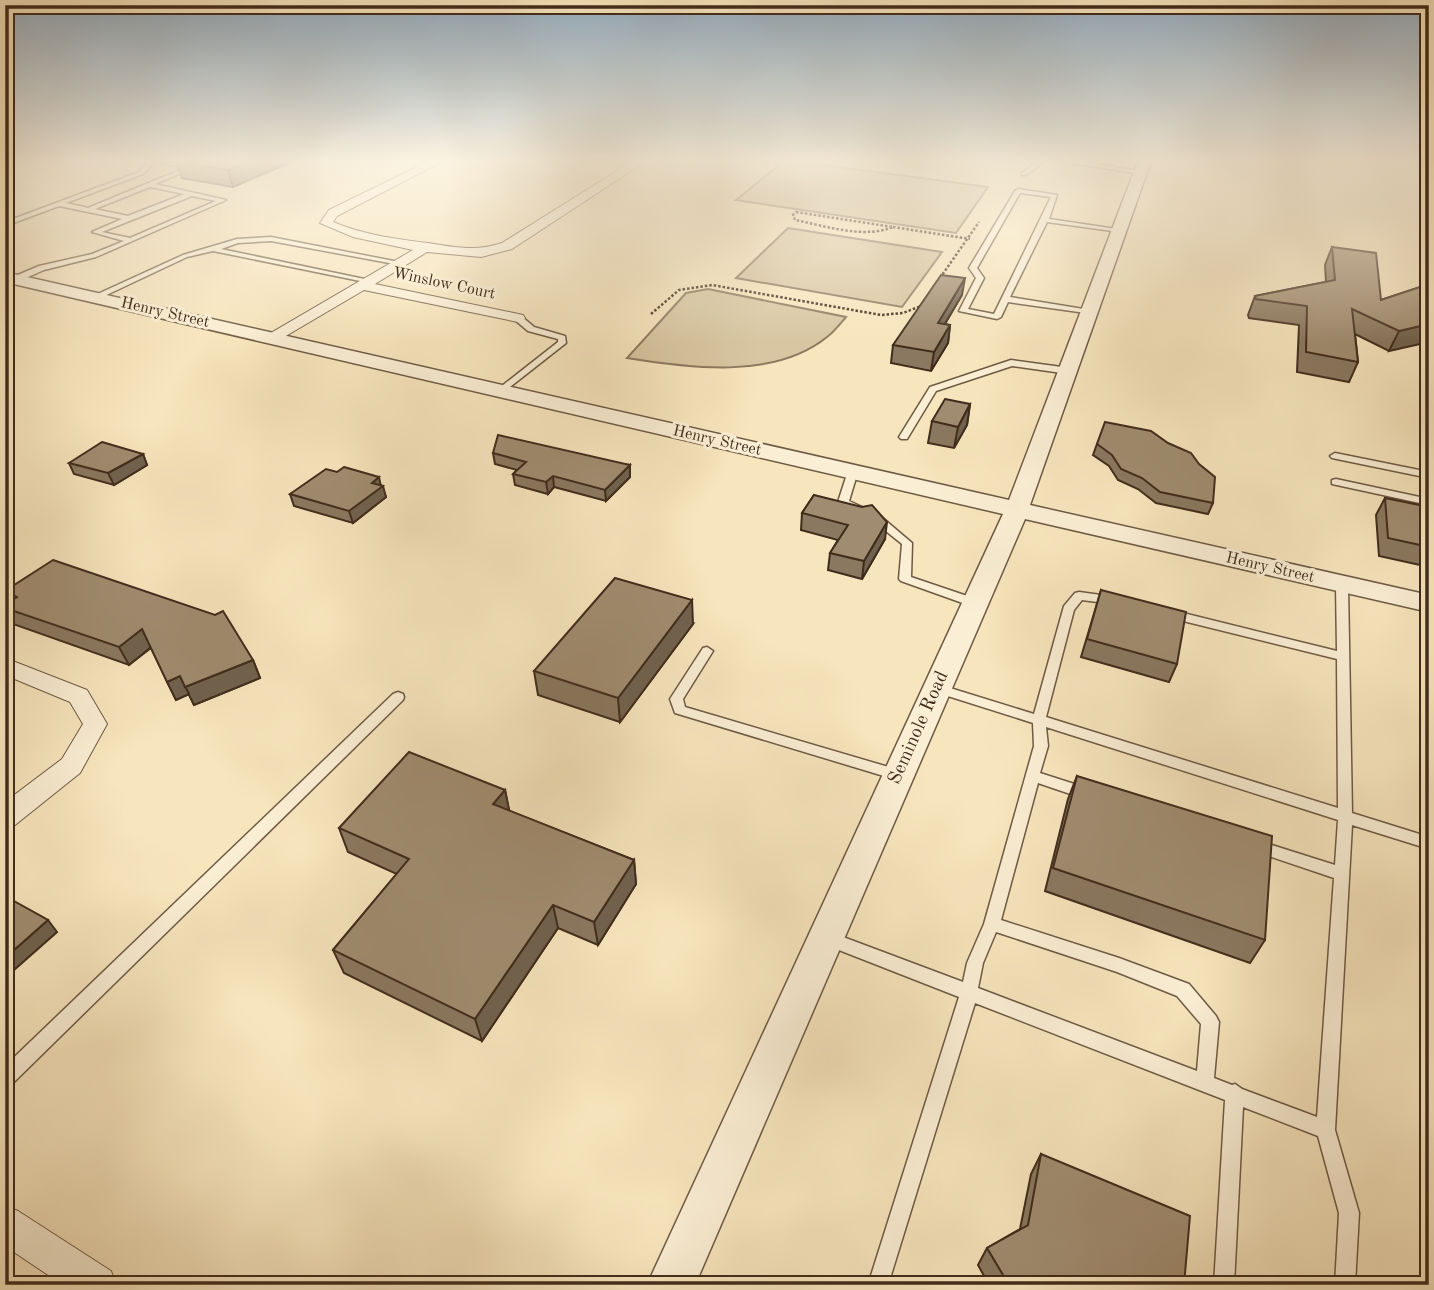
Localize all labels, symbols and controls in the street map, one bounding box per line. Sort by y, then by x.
street label: Winslow Court [391,265,497,303]
street label: Henry Street [119,295,211,331]
street label: Henry Street [671,423,763,459]
street label: Henry Street [1224,550,1316,586]
street label: Seminole Road [886,668,953,788]

